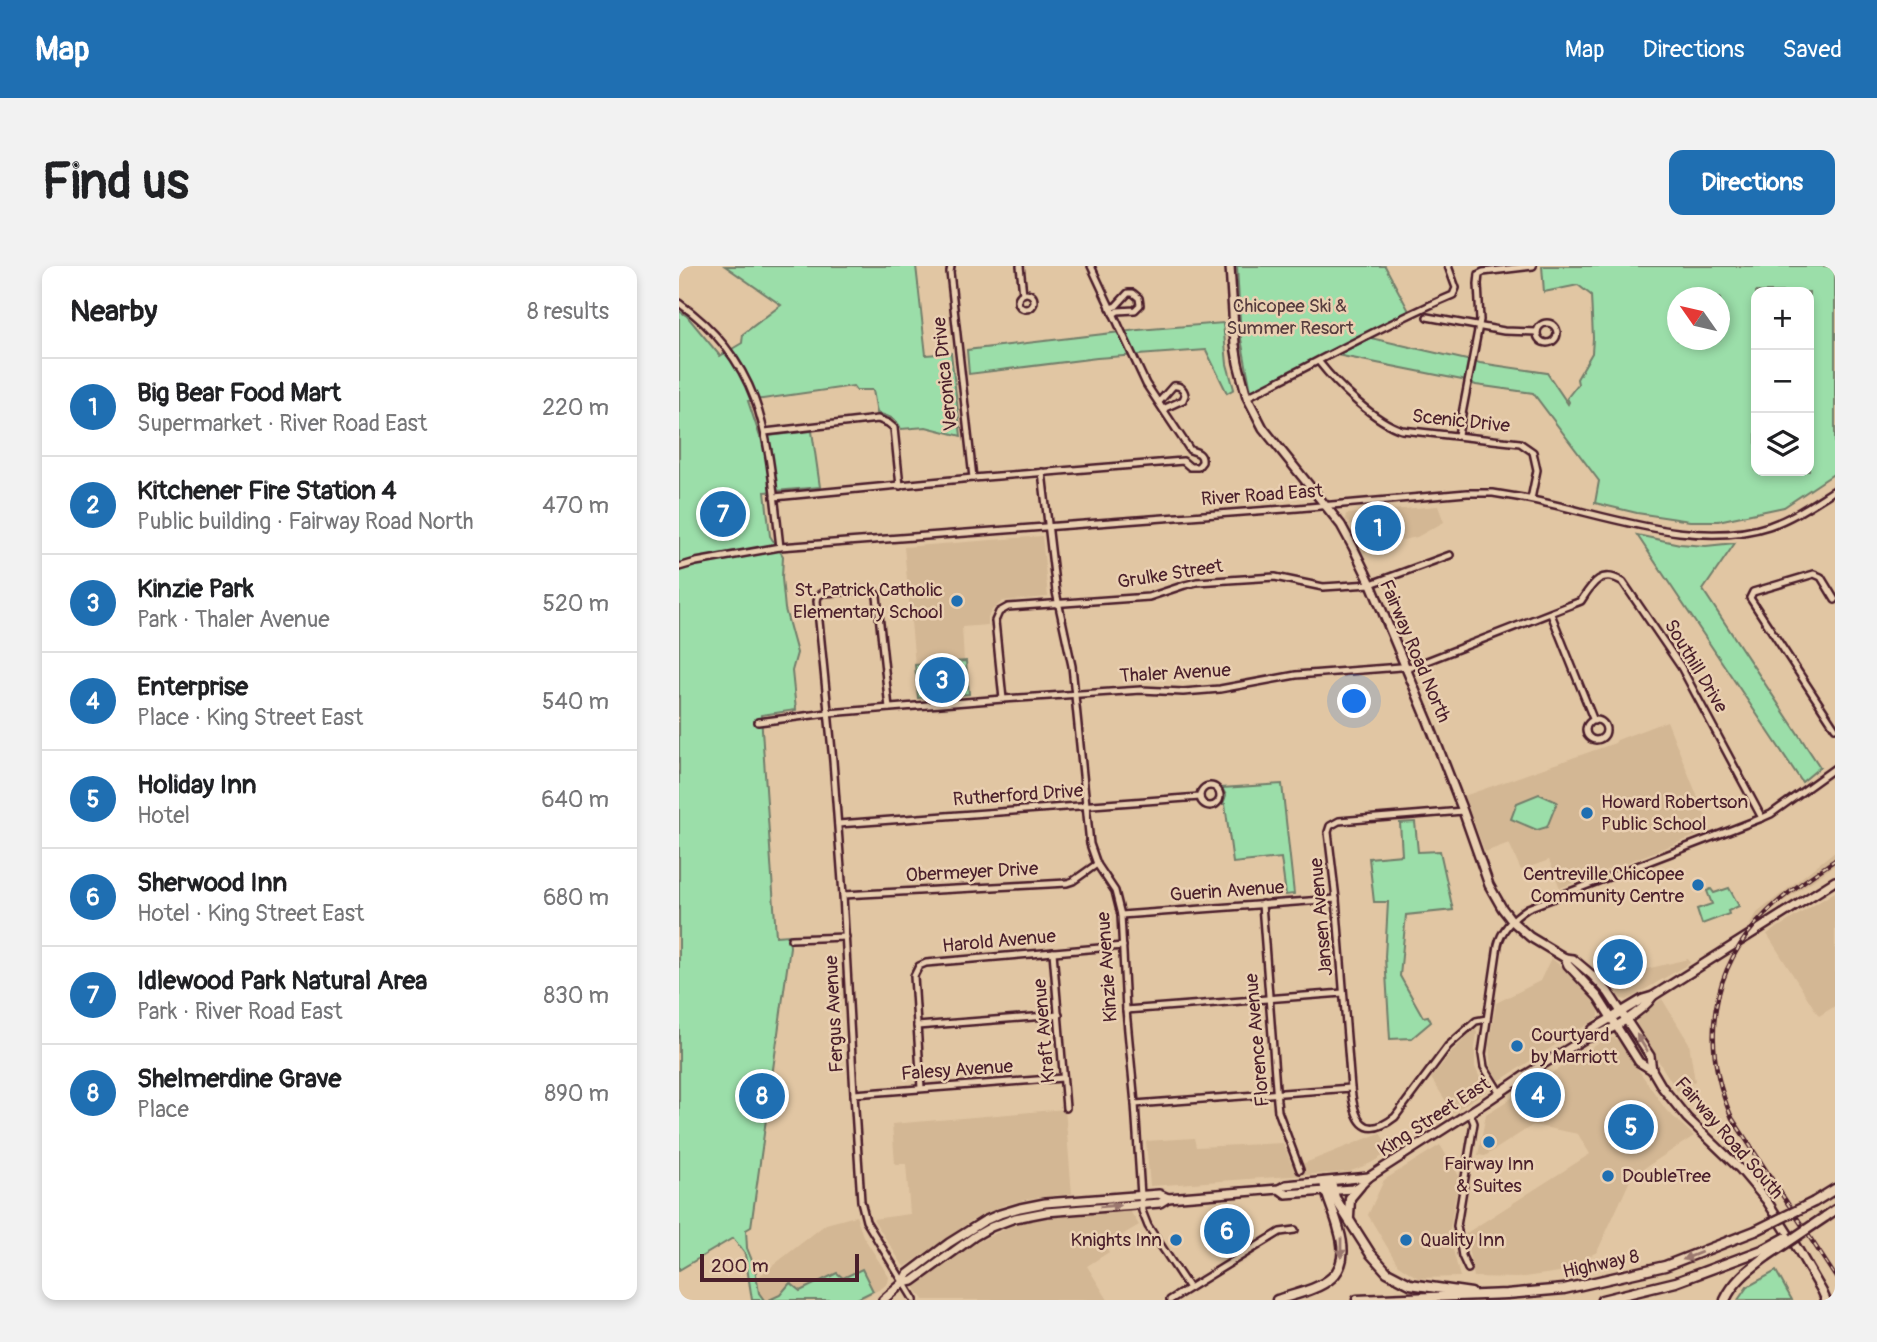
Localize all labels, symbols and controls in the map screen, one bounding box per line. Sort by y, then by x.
text: Map [35,29,90,70]
text: Map [1565,35,1605,64]
text: Directions [1643,35,1744,64]
text: Saved [1782,35,1842,64]
button: Directions [1669,150,1835,215]
text: Find us [42,152,189,213]
north arrow [1667,287,1730,350]
map controls [1751,287,1814,476]
button: + [1751,287,1814,350]
text: Nearby [70,293,157,330]
park label: Chicopee Ski & Summer Resort [1226,294,1354,340]
text: 8 results [527,297,609,326]
street label: Veronica Drive [927,315,963,432]
button: − [1751,350,1814,413]
text: Big Bear Food Mart [137,377,341,409]
text: 1 [89,393,98,422]
text: 220 m [542,393,609,422]
street label: Scenic Drive [1411,404,1512,438]
text: Supermarket · River Road East [137,409,427,438]
button: layers [1751,413,1814,476]
text: Kitchener Fire Station 4 [137,475,397,507]
street label: River Road East [1200,479,1324,511]
pin: 7 [700,488,746,540]
text: 2 [87,491,99,520]
text: 470 m [542,491,609,520]
pin: 1 [1355,502,1401,554]
text: Public building · Fairway Road North [137,507,474,536]
street label: Grulke Street [1116,554,1225,594]
text: Kinzie Park [137,573,254,605]
street label: Fairway Road North [1374,576,1456,726]
place label: St. Patrick Catholic Elementary School [793,578,943,624]
text: 3 [87,589,99,618]
text: 520 m [543,589,609,618]
marker: St. Patrick Catholic Elementary School [949,593,965,609]
text: Park · Thaler Avenue [137,605,330,634]
street label: Southill Drive [1659,615,1734,718]
pin: 3 [919,654,965,706]
street label: Thaler Avenue [1119,658,1232,688]
text: Enterprise [137,671,248,703]
your location [1337,684,1371,718]
text: 4 [86,687,100,716]
text: 540 m [542,687,609,716]
text: Place · King Street East [137,703,363,732]
text: Holiday Inn [137,769,257,801]
street label: Rutherford Drive [952,778,1085,812]
text: 5 [87,785,99,814]
text: 640 m [541,785,609,814]
place label: Howard Robertson Public School [1601,790,1748,836]
text: Hotel [137,801,190,830]
marker: Howard Robertson Public School [1579,805,1595,821]
street label: Jansen Avenue [1304,856,1338,977]
street label: Obermeyer Drive [905,857,1039,887]
place label: Centreville Chicopee Community Centre [1523,862,1685,908]
text: Sherwood Inn [137,867,287,899]
street label: Guerin Avenue [1169,875,1286,907]
marker: Centreville Chicopee Community Centre [1690,877,1706,893]
text: 6 [86,883,100,912]
text: 680 m [543,883,609,912]
text: Hotel · King Street East [137,899,364,928]
street label: Kinzie Avenue [1091,910,1123,1023]
street label: Harold Avenue [941,924,1057,958]
pin: 2 [1597,936,1643,988]
street label: Fergus Avenue [819,954,849,1073]
text: Idlewood Park Natural Area [137,965,427,997]
street label: Florence Avenue [1239,972,1275,1108]
street label: Kraft Avenue [1027,977,1061,1084]
text: 7 [87,981,99,1010]
text: 830 m [543,981,609,1010]
text: Park · River Road East [137,997,343,1026]
place label: Courtyard by Marriott [1531,1023,1618,1069]
one-way arrow [1635,1034,1648,1053]
marker: Courtyard by Marriott [1509,1038,1525,1054]
street label: Falesy Avenue [900,1054,1014,1086]
text: Shelmerdine Grave [137,1063,341,1095]
pin: 4 [1515,1069,1561,1121]
pin: 8 [739,1070,785,1122]
street label: King Street East [1373,1071,1495,1162]
street label: Fairway Road South [1669,1072,1789,1204]
text: 8 [87,1079,99,1108]
text: 890 m [544,1079,609,1108]
text: Place [137,1095,189,1124]
pin: 5 [1608,1101,1654,1153]
marker: Fairway Inn & Suites [1481,1134,1497,1150]
place label: Fairway Inn & Suites [1444,1152,1534,1198]
place label: DoubleTree [1622,1164,1711,1188]
marker: DoubleTree [1600,1168,1616,1184]
one-way arrow [1099,1200,1121,1211]
pin: 6 [1204,1205,1250,1257]
place label: Knights Inn [1071,1228,1162,1252]
place label: Quality Inn [1420,1228,1505,1252]
marker: Knights Inn [1168,1232,1184,1248]
marker: Quality Inn [1398,1232,1414,1248]
one-way arrow [1335,1237,1347,1259]
street label: Highway 8 [1561,1244,1641,1284]
one-way arrow [1681,1250,1702,1261]
scale bar [700,1251,859,1283]
text: 200 m [711,1254,769,1278]

